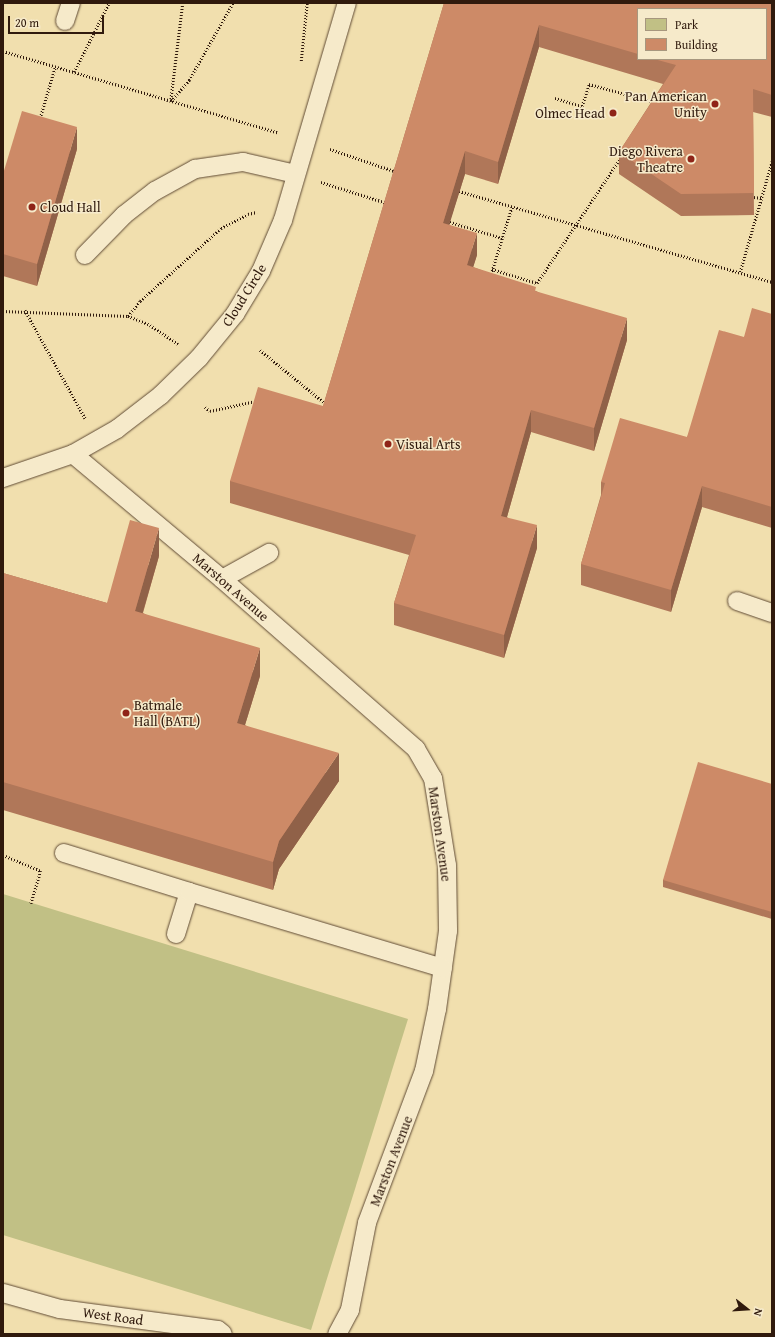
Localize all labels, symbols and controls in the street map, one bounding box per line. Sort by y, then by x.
scale bar [10,8,106,34]
legend [637,8,767,60]
text: 20 m [15,14,39,31]
text: Park [675,16,698,33]
text: Building [675,36,718,53]
place label: Pan American Unity [625,88,707,120]
marker: Pan American Unity [710,99,720,109]
place label: Olmec Head [535,105,605,121]
marker: Olmec Head [608,108,618,118]
place label: Diego Rivera Theatre [609,143,683,176]
marker: Diego Rivera Theatre [686,154,696,164]
place label: Cloud Hall [40,199,101,215]
marker: Cloud Hall [27,202,37,212]
street label: Cloud Circle [218,261,270,329]
place label: Visual Arts [396,436,461,452]
marker: Visual Arts [383,439,393,449]
street label: Marston Avenue [189,549,273,625]
place label: Batmale Hall (BATL) [134,697,200,730]
marker: Batmale Hall (BATL) [121,708,131,718]
street label: Marston Avenue [425,786,455,882]
street label: Marston Avenue [366,1113,416,1209]
north arrow [727,1289,767,1329]
street label: West Road [82,1303,144,1329]
text: N [750,1307,767,1318]

